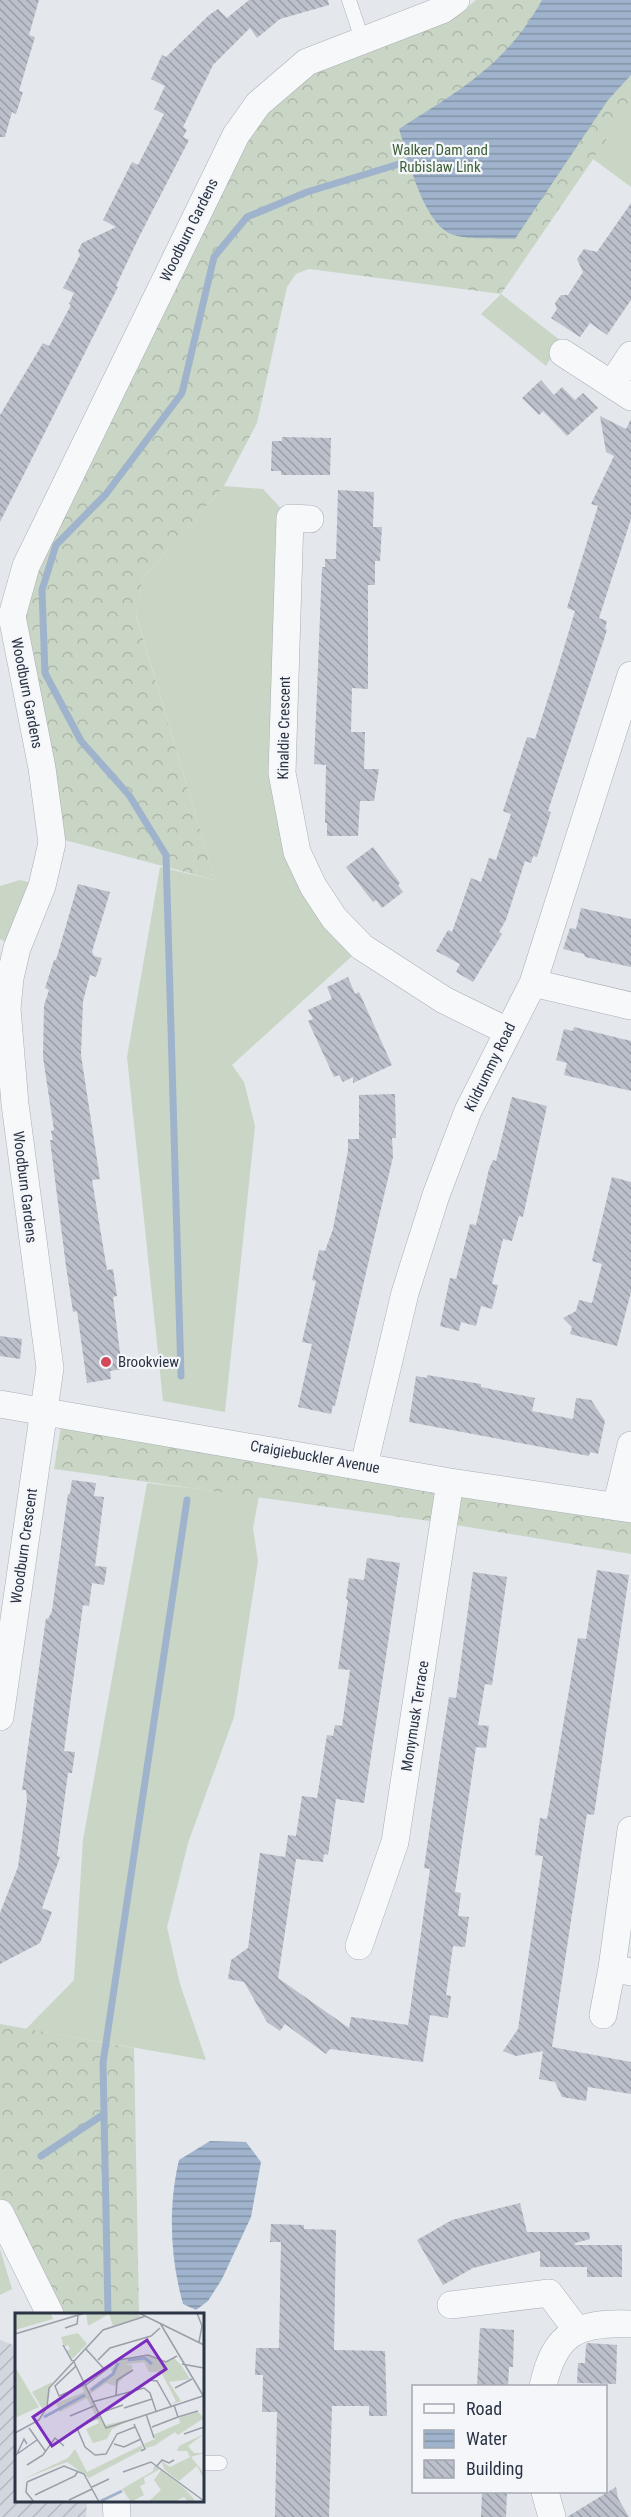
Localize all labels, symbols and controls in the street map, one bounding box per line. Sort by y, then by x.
park label: Walker Dam and Rubislaw Link [392,141,488,176]
street label: Woodburn Gardens [156,175,222,285]
street label: Woodburn Gardens [7,636,47,750]
street label: Kinaldie Crescent [274,676,294,780]
street label: Kildrummy Road [461,1020,519,1114]
street label: Woodburn Gardens [9,1130,41,1244]
place label: Brookview [118,1353,179,1371]
marker: Brookview [99,1355,113,1369]
street label: Craigiebuckler Avenue [249,1437,381,1477]
street label: Woodburn Crescent [7,1487,41,1605]
street label: Monymusk Terrace [397,1659,433,1773]
inset map [15,2313,204,2502]
legend [412,2385,607,2493]
text: Road [466,2398,502,2419]
text: Water [466,2428,508,2449]
text: Building [466,2458,523,2479]

